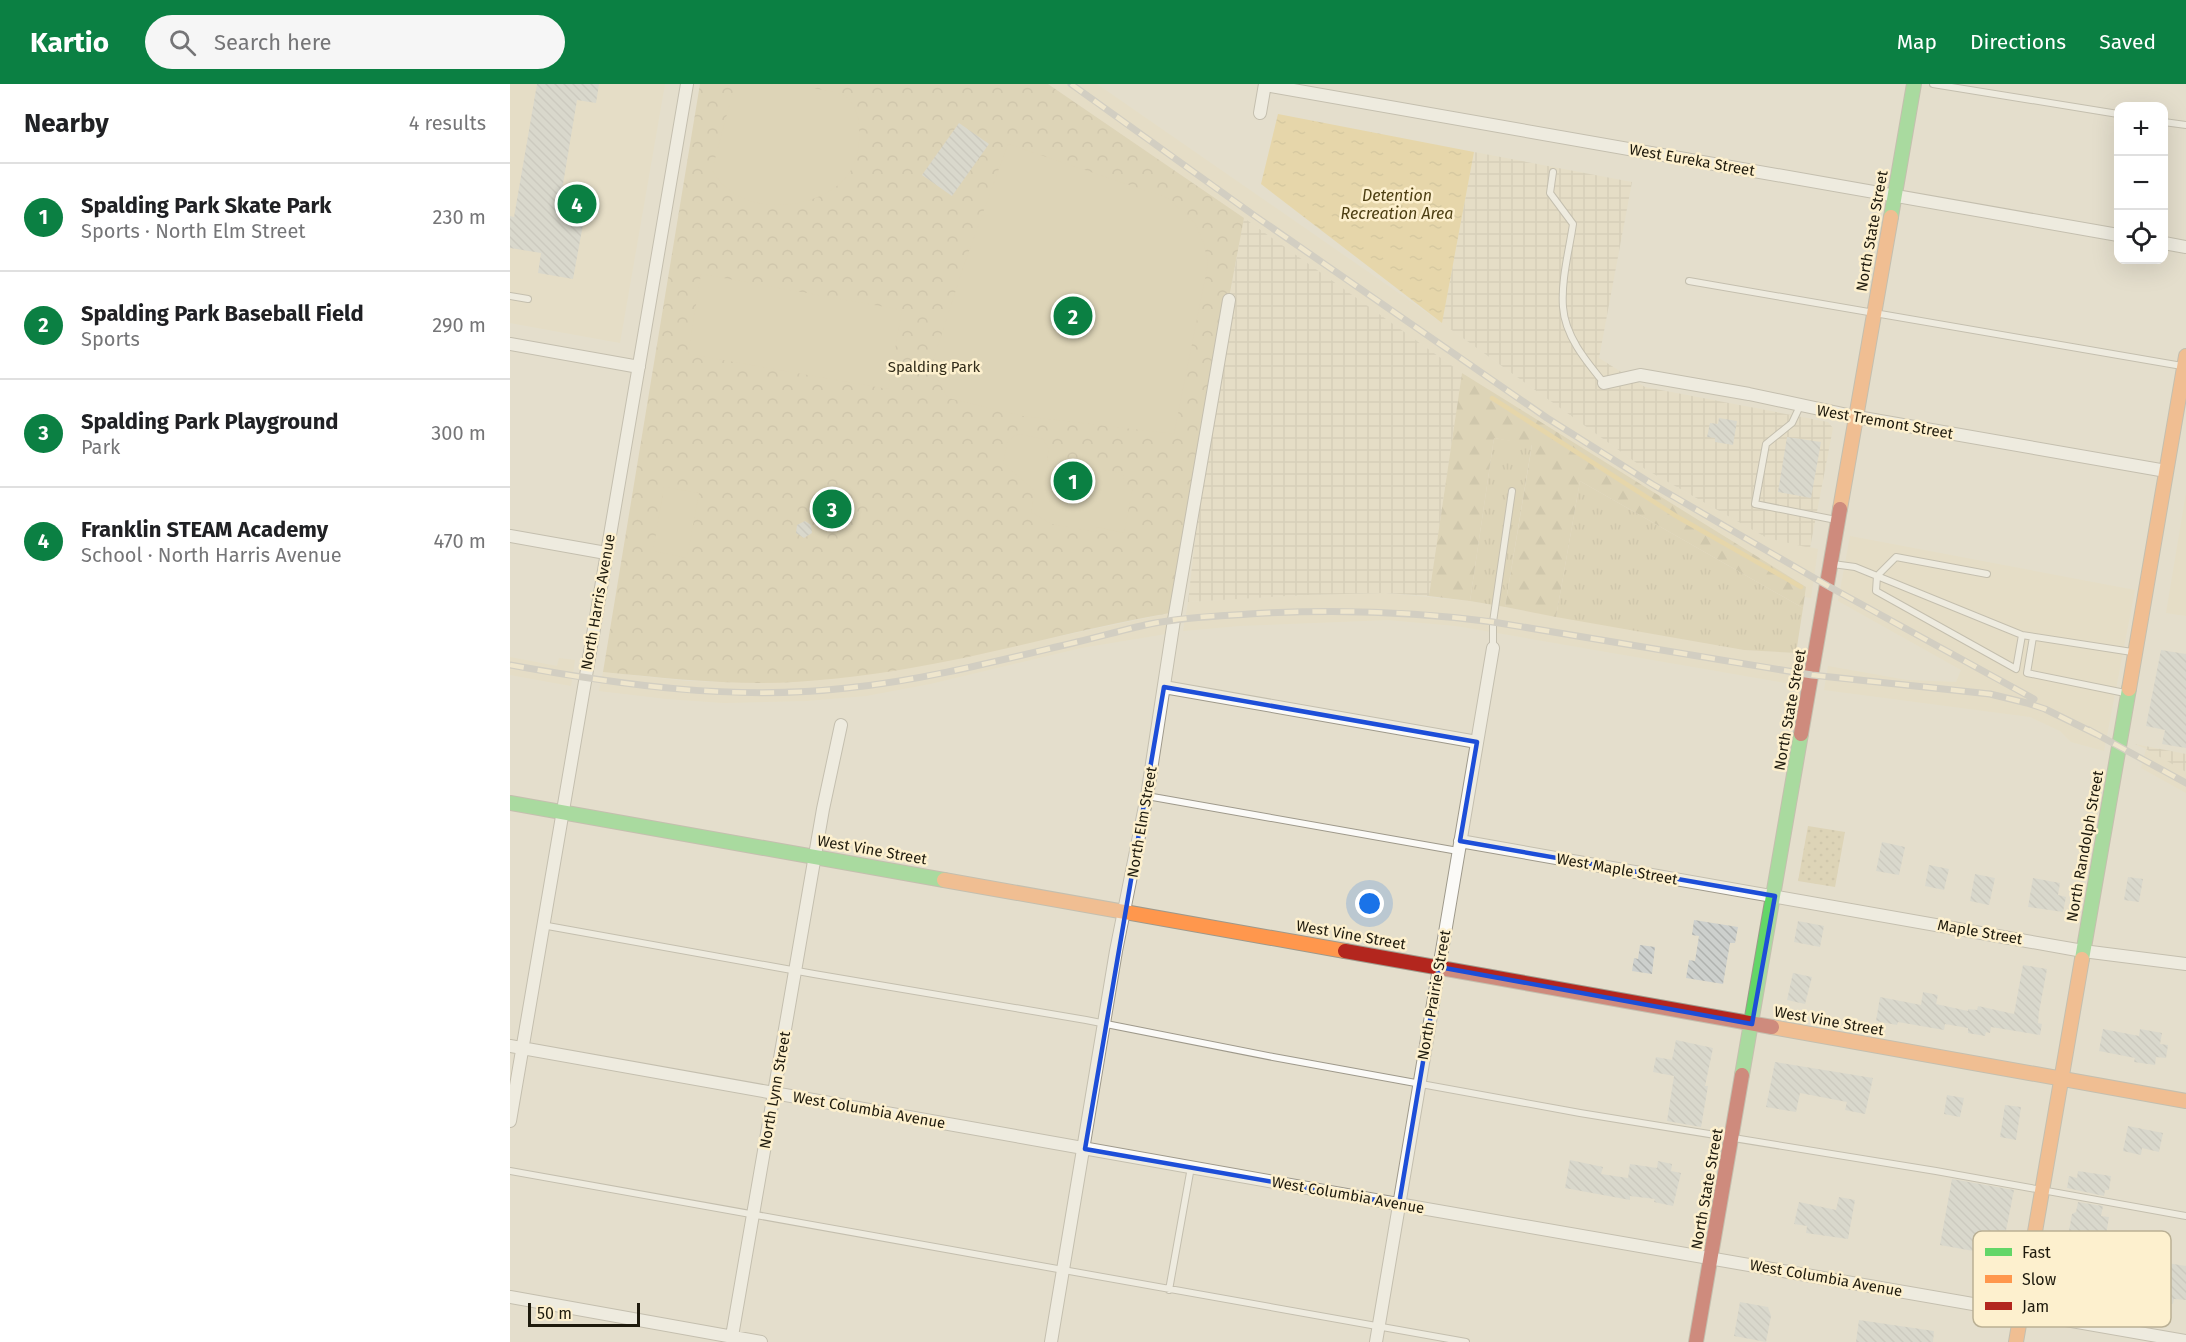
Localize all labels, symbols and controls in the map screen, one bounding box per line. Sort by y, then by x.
search box [145,15,565,69]
text: Kartio [30,26,109,59]
icon: search [166,26,199,59]
text: Search here [214,29,332,56]
text: Map [1897,29,1937,55]
text: Directions [1970,29,2066,55]
text: Saved [2099,29,2156,55]
map controls [2114,102,2168,264]
button: + [2114,102,2168,156]
text: Nearby [24,108,109,139]
text: 4 results [409,111,486,135]
street label: West Eureka Street [1628,140,1757,180]
button: − [2114,156,2168,210]
street label: North State Street [1852,168,1892,293]
pin: 4 [558,182,596,226]
water label: Detention Recreation Area [1341,186,1453,223]
text: Spalding Park Skate Park [81,192,331,219]
text: 1 [39,205,48,229]
text: 230 m [433,205,486,229]
button: locate [2114,210,2168,264]
text: Sports · North Elm Street [81,219,306,243]
pin: 2 [1054,294,1092,338]
text: Spalding Park Baseball Field [81,300,364,327]
text: 2 [38,313,49,337]
text: 290 m [432,313,486,337]
text: Sports [81,327,140,351]
park label: Spalding Park [888,358,981,376]
street label: West Tremont Street [1815,401,1955,443]
text: Spalding Park Playground [81,408,339,435]
text: 3 [38,421,49,445]
text: 300 m [431,421,486,445]
text: Park [81,435,120,459]
pin: 1 [1054,458,1092,504]
pin: 3 [812,486,852,532]
text: Franklin STEAM Academy [81,516,328,543]
text: 4 [38,529,49,553]
text: 470 m [434,529,486,553]
street label: North Harris Avenue [577,533,619,671]
text: School · North Harris Avenue [81,543,342,567]
street label: North State Street [1770,647,1810,772]
street label: North Elm Street [1123,764,1161,879]
street label: North Randolph Street [2063,768,2107,923]
street label: West Vine Street [816,831,929,869]
street label: West Maple Street [1555,849,1680,889]
your location [1355,889,1384,918]
street label: West Vine Street [1295,916,1408,954]
street label: Maple Street [1936,916,2024,948]
street label: North Prairie Street [1414,928,1454,1062]
street label: West Vine Street [1773,1002,1886,1040]
street label: North Lynn Street [756,1029,794,1150]
street label: West Columbia Avenue [791,1088,947,1132]
street label: North State Street [1687,1126,1727,1251]
street label: West Columbia Avenue [1270,1173,1426,1217]
legend [1973,1231,2171,1327]
text: Fast [2022,1243,2051,1262]
street label: West Columbia Avenue [1748,1256,1904,1300]
text: Slow [2022,1270,2057,1289]
text: Jam [2022,1297,2049,1316]
scale bar [528,1300,640,1328]
text: 50 m [537,1304,572,1323]

